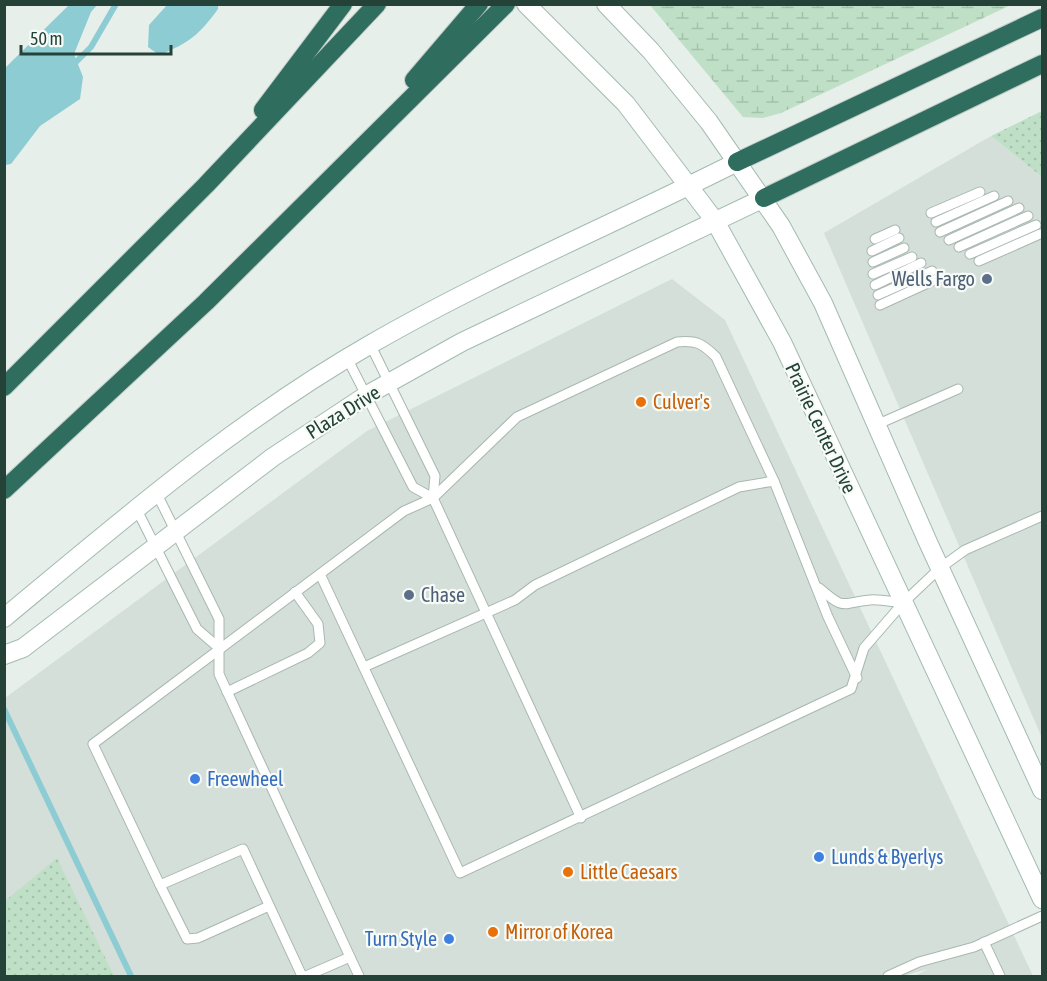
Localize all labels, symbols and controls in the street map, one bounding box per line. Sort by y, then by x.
scale bar [21,18,171,56]
text: 50 m [30,28,62,49]
place label: Wells Fargo [892,267,975,290]
marker: Wells Fargo [980,272,994,286]
street label: Prairie Center Drive [781,359,862,497]
street label: Plaza Drive [302,380,384,443]
place label: Culver's [653,390,710,413]
marker: Culver's [634,395,648,409]
place label: Chase [421,583,465,606]
marker: Chase [402,588,416,602]
place label: Freewheel [207,767,284,790]
marker: Freewheel [188,772,202,786]
place label: Lunds & Byerlys [831,845,943,868]
marker: Lunds & Byerlys [812,850,826,864]
place label: Little Caesars [580,860,677,883]
marker: Little Caesars [561,865,575,879]
place label: Mirror of Korea [505,920,614,943]
marker: Mirror of Korea [486,925,500,939]
place label: Turn Style [365,927,437,950]
marker: Turn Style [442,932,456,946]

